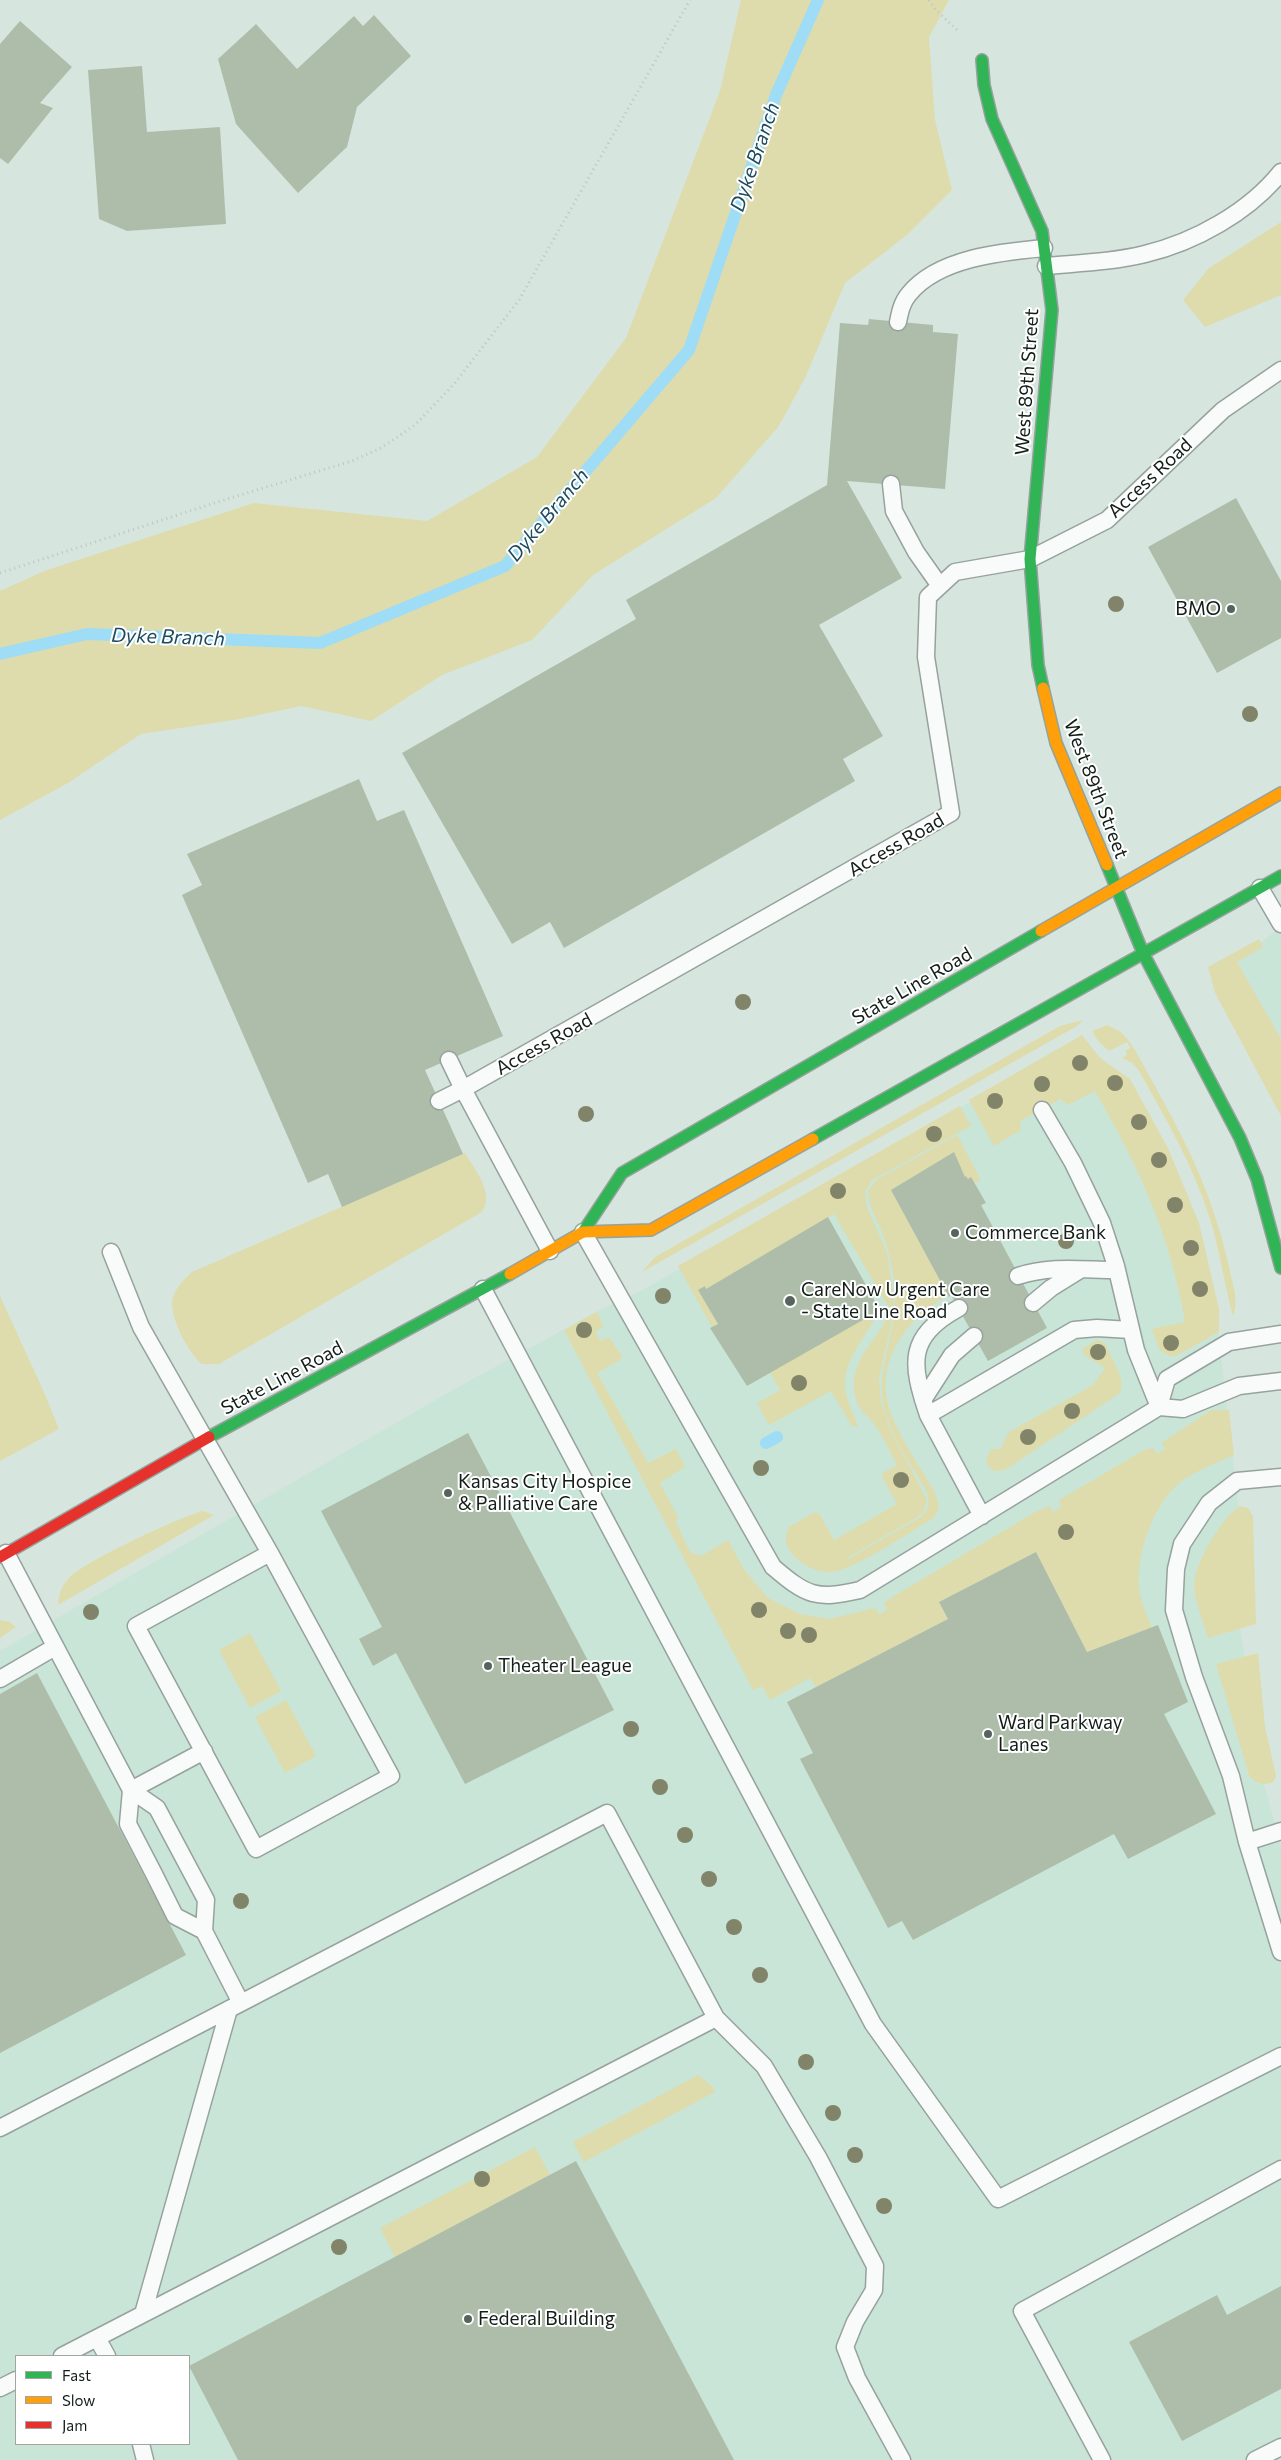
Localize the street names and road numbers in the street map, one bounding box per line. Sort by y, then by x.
street label: West 89th Street [1010,308,1044,456]
street label: Access Road [1103,433,1197,523]
street label: West 89th Street [1059,716,1133,862]
street label: Access Road [844,808,948,882]
street label: State Line Road [848,942,976,1030]
street label: Access Road [492,1008,596,1080]
street label: State Line Road [217,1336,347,1420]

